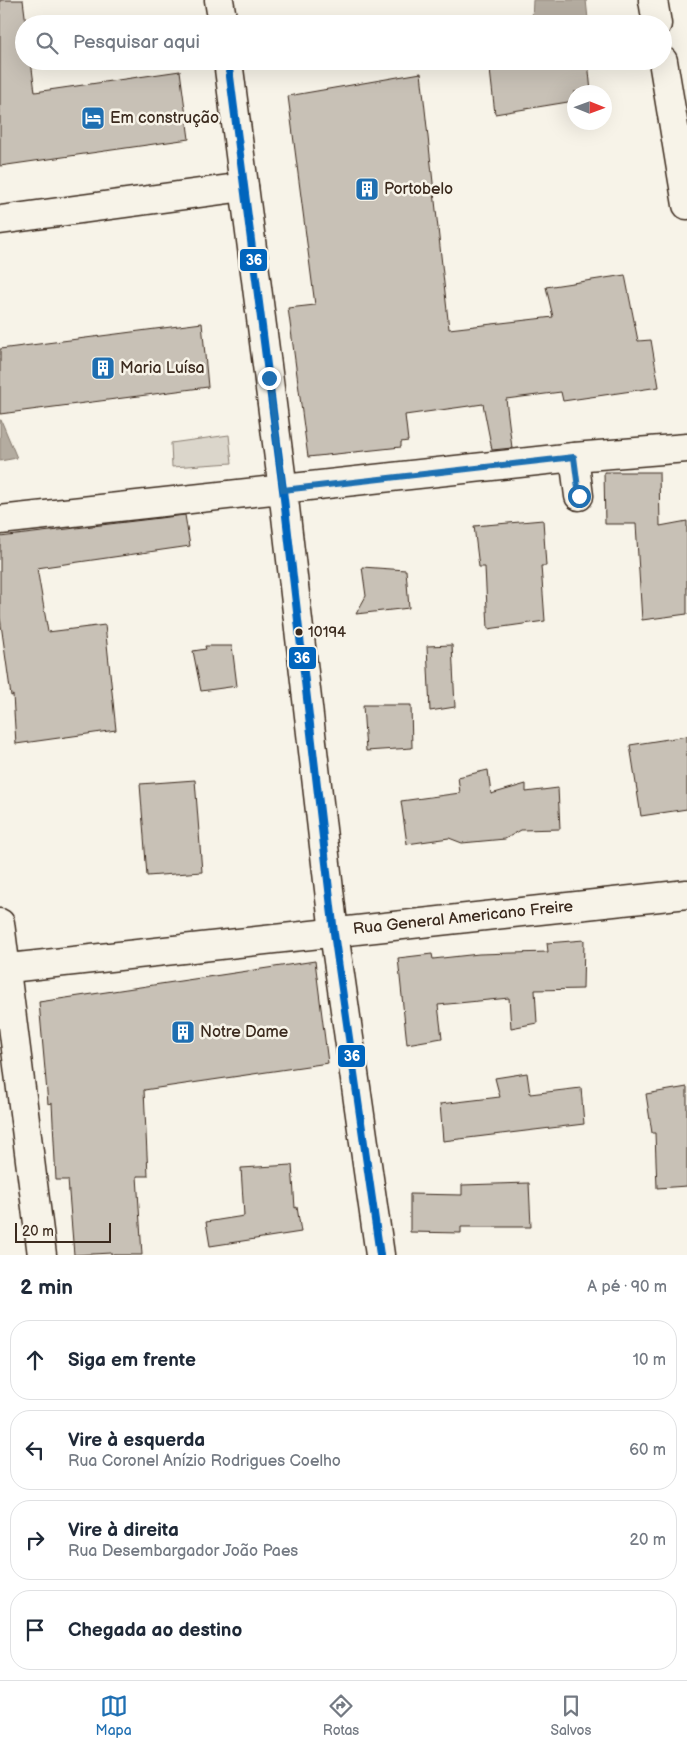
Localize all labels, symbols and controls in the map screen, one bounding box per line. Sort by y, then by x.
search box [15,15,672,70]
icon: search [33,29,61,57]
text: Pesquisar aqui [73,31,200,54]
north arrow [567,85,612,130]
hotel icon: Em construção [80,105,106,131]
place label: Em construção [110,109,219,128]
building icon: Portobelo [354,176,380,202]
place label: Portobelo [384,180,453,199]
line badge: 36 [239,248,268,272]
text: 36 [246,252,262,269]
building icon: Maria Luísa [90,355,116,381]
place label: Maria Luísa [120,359,205,378]
route end [258,367,281,390]
route start [568,485,591,508]
place label: 10194 [308,623,346,642]
marker: 10194 [294,627,304,637]
line badge: 36 [288,646,317,670]
text: 36 [294,650,310,667]
street label: Rua General Americano Freire [352,897,575,939]
building icon: Notre Dame [170,1019,196,1045]
place label: Notre Dame [200,1023,289,1042]
line badge: 36 [337,1044,366,1068]
text: 36 [344,1048,360,1065]
scale bar [15,1220,111,1243]
text: 20 m [22,1223,54,1240]
text: 2 min [20,1275,73,1300]
text: A pé · 90 m [587,1278,667,1297]
icon: ahead [21,1346,49,1374]
text: Siga em frente [68,1349,196,1372]
text: 10 m [633,1351,666,1370]
text: Vire à esquerda [68,1429,205,1452]
icon: left [21,1436,49,1464]
text: 60 m [629,1441,666,1460]
text: Rua Coronel Anízio Rodrigues Coelho [68,1452,341,1471]
text: Vire à direita [68,1519,179,1542]
icon: right [21,1526,49,1554]
text: 20 m [630,1531,666,1550]
text: Rua Desembargador João Paes [68,1542,298,1561]
icon: arrive [21,1616,49,1644]
text: Chegada ao destino [68,1619,242,1642]
tab: Mapa [96,1692,132,1739]
tab: Rotas [323,1692,359,1739]
tab: Salvos [550,1692,591,1739]

